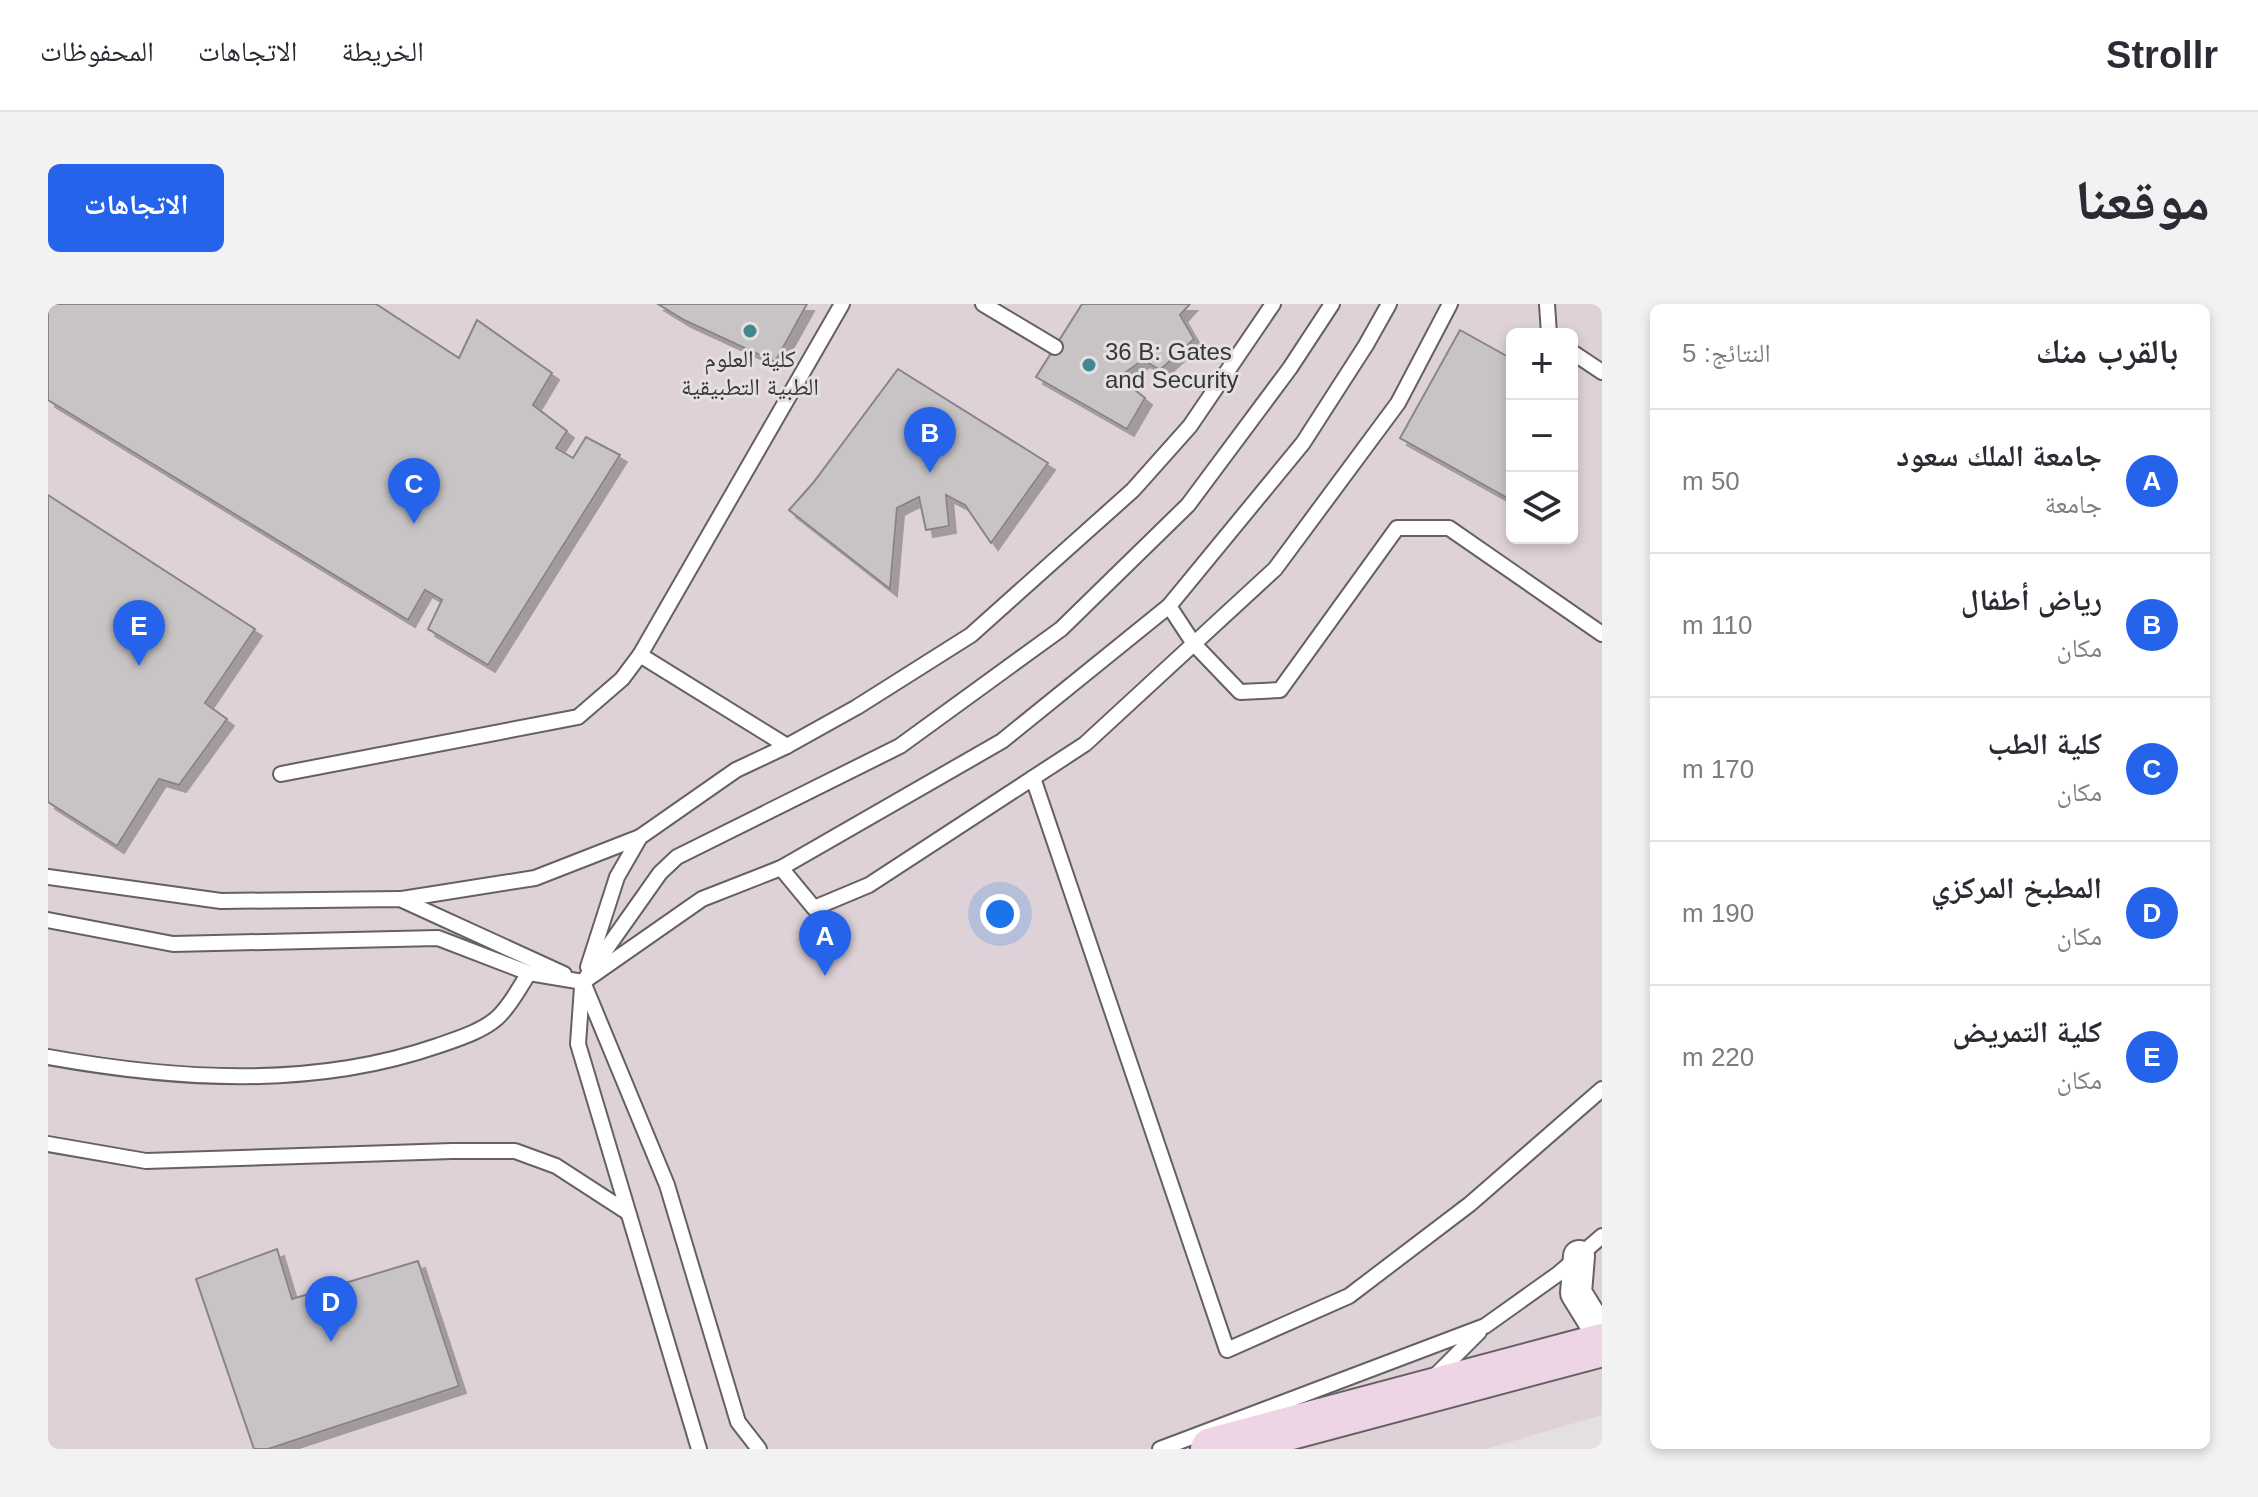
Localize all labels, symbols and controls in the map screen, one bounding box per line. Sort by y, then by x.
text: Strollr [2106,34,2218,76]
text: المحفوظات [40,36,154,67]
text: الاتجاهات [198,36,297,67]
text: الخريطة [341,36,424,67]
button: الاتجاهات [48,164,224,252]
text: موقعنا [2075,169,2210,232]
marker: كلية العلوم الطبية التطبيقية [741,322,759,340]
map controls [1506,328,1578,544]
button: + [1506,328,1578,400]
text: بالقرب منك [2036,332,2178,370]
place label: 36 B: Gates and Security [1105,338,1238,393]
text: النتائج: 5 [1682,338,1771,368]
place label: كلية العلوم الطبية التطبيقية [681,345,819,400]
marker: 36 B: Gates and Security [1080,356,1098,374]
button: − [1506,400,1578,472]
pin: B [904,407,956,473]
text: جامعة الملك سعود [1896,439,2102,472]
pin: C [388,458,440,524]
text: 50 m [1682,466,1740,496]
text: A [2143,466,2161,496]
button: layers [1506,472,1578,544]
text: جامعة [2045,489,2102,519]
text: رياض أطفال [1961,583,2102,616]
pin: E [113,600,165,666]
text: 110 m [1682,610,1752,640]
text: B [2143,610,2161,640]
text: مكان [2056,633,2102,663]
text: كلية الطب [1988,727,2102,760]
text: 170 m [1682,754,1754,784]
text: C [2143,754,2161,784]
text: مكان [2056,777,2102,807]
text: المطبخ المركزي [1931,871,2102,904]
your location [980,894,1020,934]
text: 190 m [1682,898,1754,928]
text: D [2143,898,2161,928]
pin: A [799,910,851,976]
text: مكان [2056,921,2102,951]
text: كلية التمريض [1952,1015,2102,1048]
text: 220 m [1682,1042,1754,1072]
text: E [2143,1042,2161,1072]
text: مكان [2056,1065,2102,1095]
pin: D [305,1276,357,1342]

